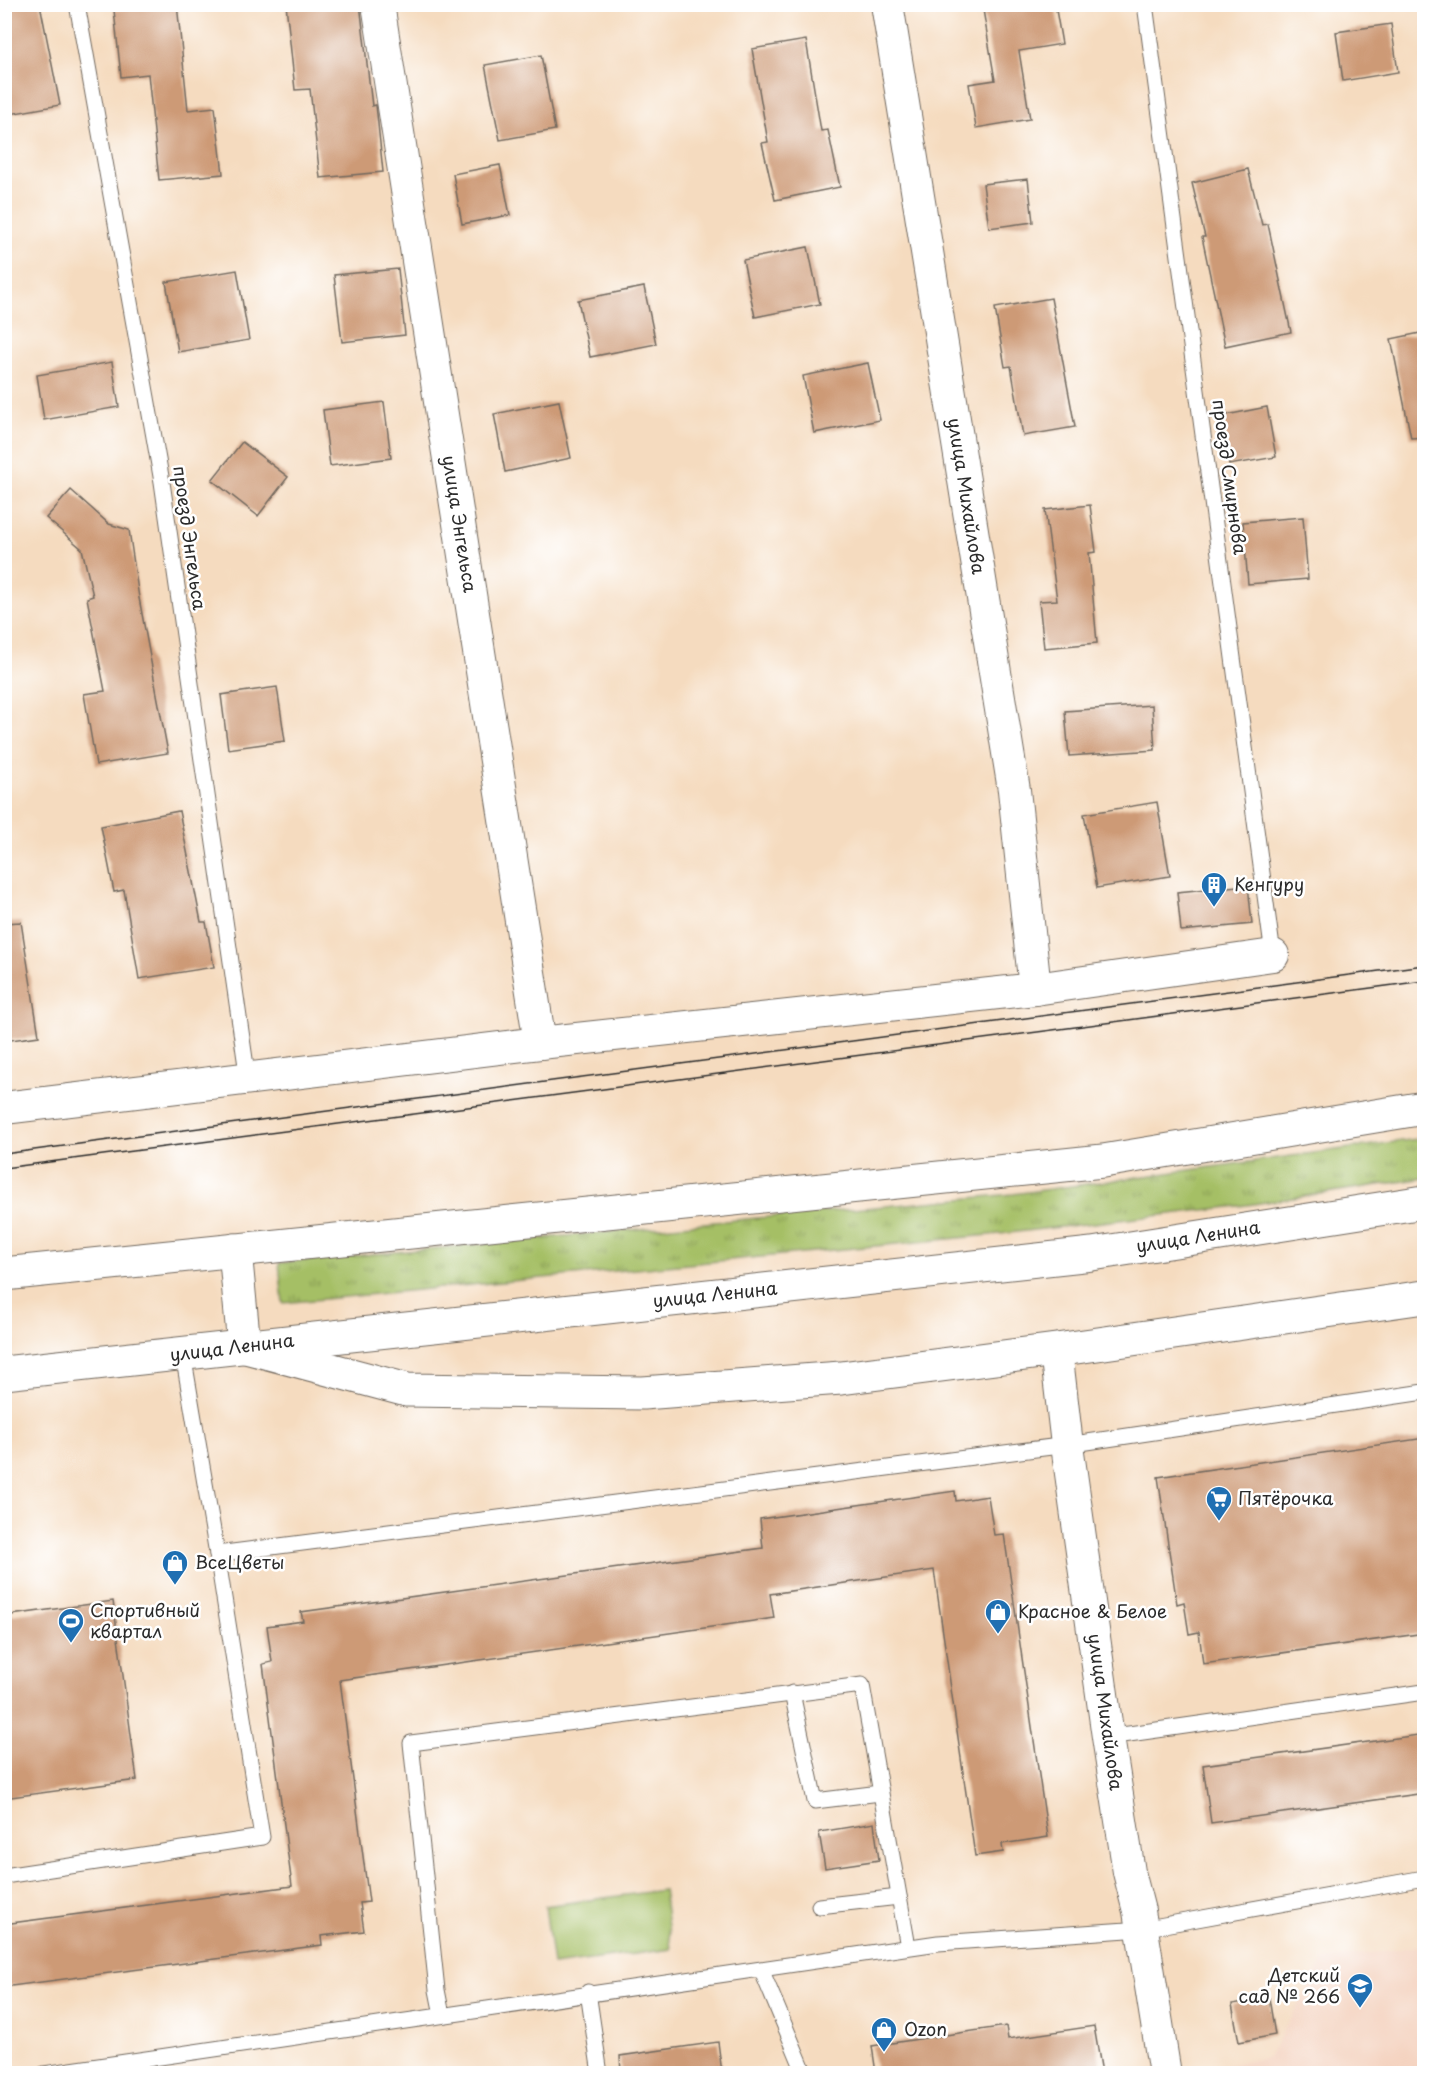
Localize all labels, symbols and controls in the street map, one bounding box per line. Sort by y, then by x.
street label: проезд Смирнова [1206,397,1255,557]
street label: улица Михайлова [942,416,993,577]
street label: улица Энгельса [436,453,485,595]
street label: проезд Энгельса [167,464,214,613]
building icon: Кенгуру [1199,870,1229,908]
place label: Кенгуру [1234,870,1304,897]
street label: улица Ленина [1134,1212,1262,1259]
street label: улица Ленина [651,1273,779,1313]
street label: улица Ленина [168,1325,296,1368]
supermarket icon: Пятёрочка [1204,1484,1234,1522]
place label: Пятёрочка [1238,1484,1334,1511]
shop icon: ВсеЦветы [160,1548,190,1586]
place label: ВсеЦветы [195,1548,284,1575]
place label: Спортивный квартал [90,1596,200,1644]
shop icon: Красное & Белое [983,1597,1013,1635]
place label: Красное & Белое [1018,1597,1167,1624]
sports icon: Спортивный квартал [56,1606,86,1644]
street label: улица Михайлова [1082,1632,1131,1793]
place label: Детский сад № 266 [1239,1961,1340,2009]
school or university icon: Детский сад № 266 [1345,1971,1375,2009]
shop icon: Ozon [869,2015,899,2053]
place label: Ozon [904,2015,947,2042]

